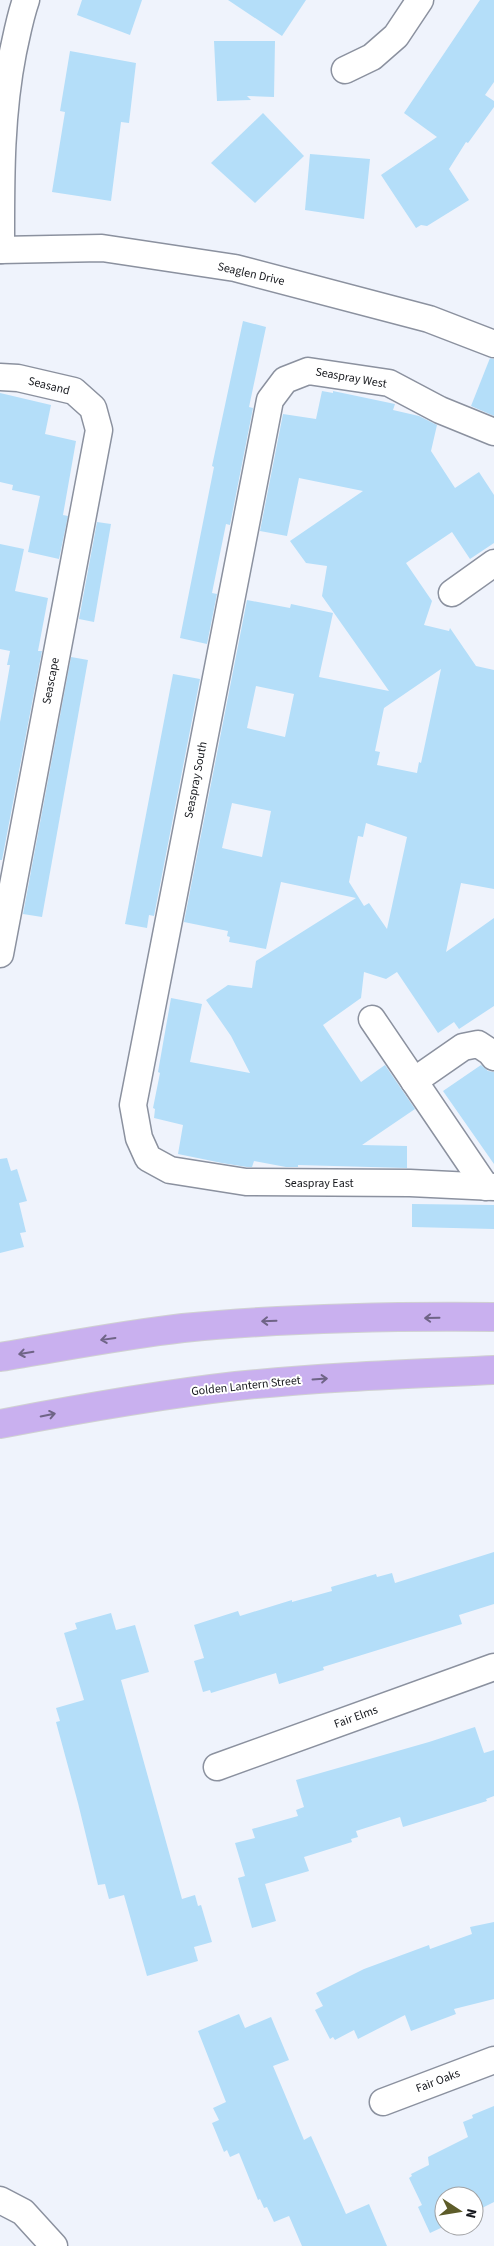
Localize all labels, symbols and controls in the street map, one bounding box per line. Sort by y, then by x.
street label: Seaglen Drive [216,258,286,290]
street label: Seaspray West [314,363,388,393]
street label: Seasand [26,373,72,399]
street label: Seascape [38,656,64,706]
street label: Seaspray South [180,740,212,820]
street label: Seaspray East [284,1175,354,1192]
one-way arrow [424,1313,440,1322]
one-way arrow [261,1316,278,1326]
one-way arrow [100,1334,116,1344]
one-way arrow [19,1348,35,1358]
street label: Golden Lantern Street [190,1372,302,1400]
one-way arrow [312,1374,328,1384]
one-way arrow [39,1410,55,1419]
street label: Fair Elms [332,1701,380,1733]
street label: Fair Oaks [413,2065,463,2097]
north arrow [434,2186,484,2236]
text: N [460,2207,481,2220]

